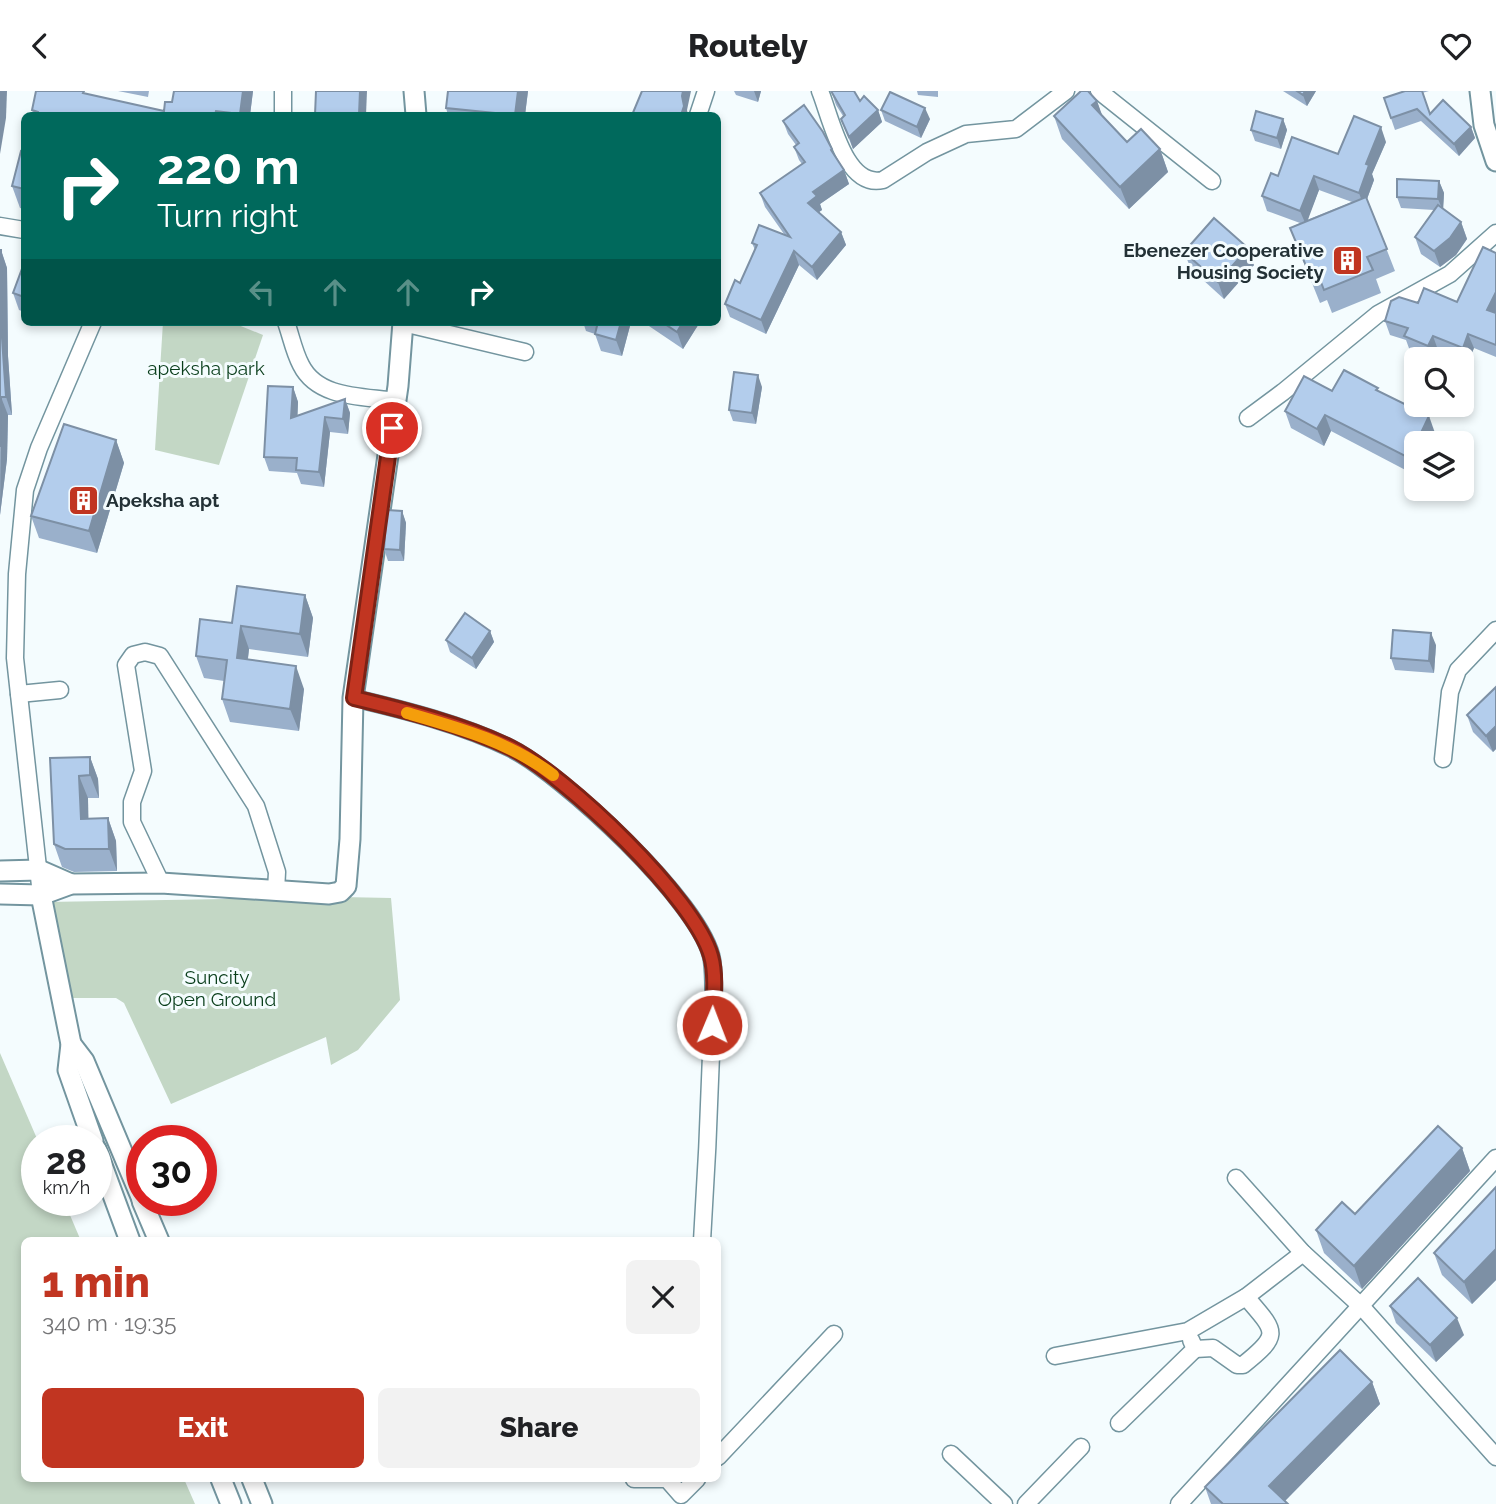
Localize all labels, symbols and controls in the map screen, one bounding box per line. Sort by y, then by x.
icon: back [21,27,59,65]
text: Routely [688,27,808,64]
icon: heart [1437,27,1475,65]
text: 220 m [157,138,300,195]
icon: right [42,140,133,231]
text: Turn right [157,197,298,234]
place label: Ebenezer Cooperative Housing Society [1123,239,1325,283]
building icon: Ebenezer Cooperative Housing Society [1330,244,1364,278]
icon: left [243,273,281,311]
icon: ahead [316,273,354,311]
icon: ahead [389,273,427,311]
icon: right [462,273,500,311]
map controls [1404,347,1474,501]
button: search [1404,347,1474,417]
park label: apeksha park [147,357,265,379]
pin [362,398,422,458]
icon: arrive [373,409,411,447]
button: layers [1404,431,1474,501]
building icon: Apeksha apt [66,483,100,517]
place label: Apeksha apt [106,489,220,511]
park label: Suncity Open Ground [158,966,276,1010]
position arrow [675,988,749,1062]
speed limit sign: 30 [126,1125,217,1216]
text: 28 [46,1141,87,1182]
text: km/h [43,1177,90,1198]
text: 1 min [42,1258,150,1307]
button: close [626,1260,700,1334]
text: 340 m · 19:35 [42,1309,176,1336]
button: Exit [42,1388,364,1468]
button: Share [378,1388,700,1468]

